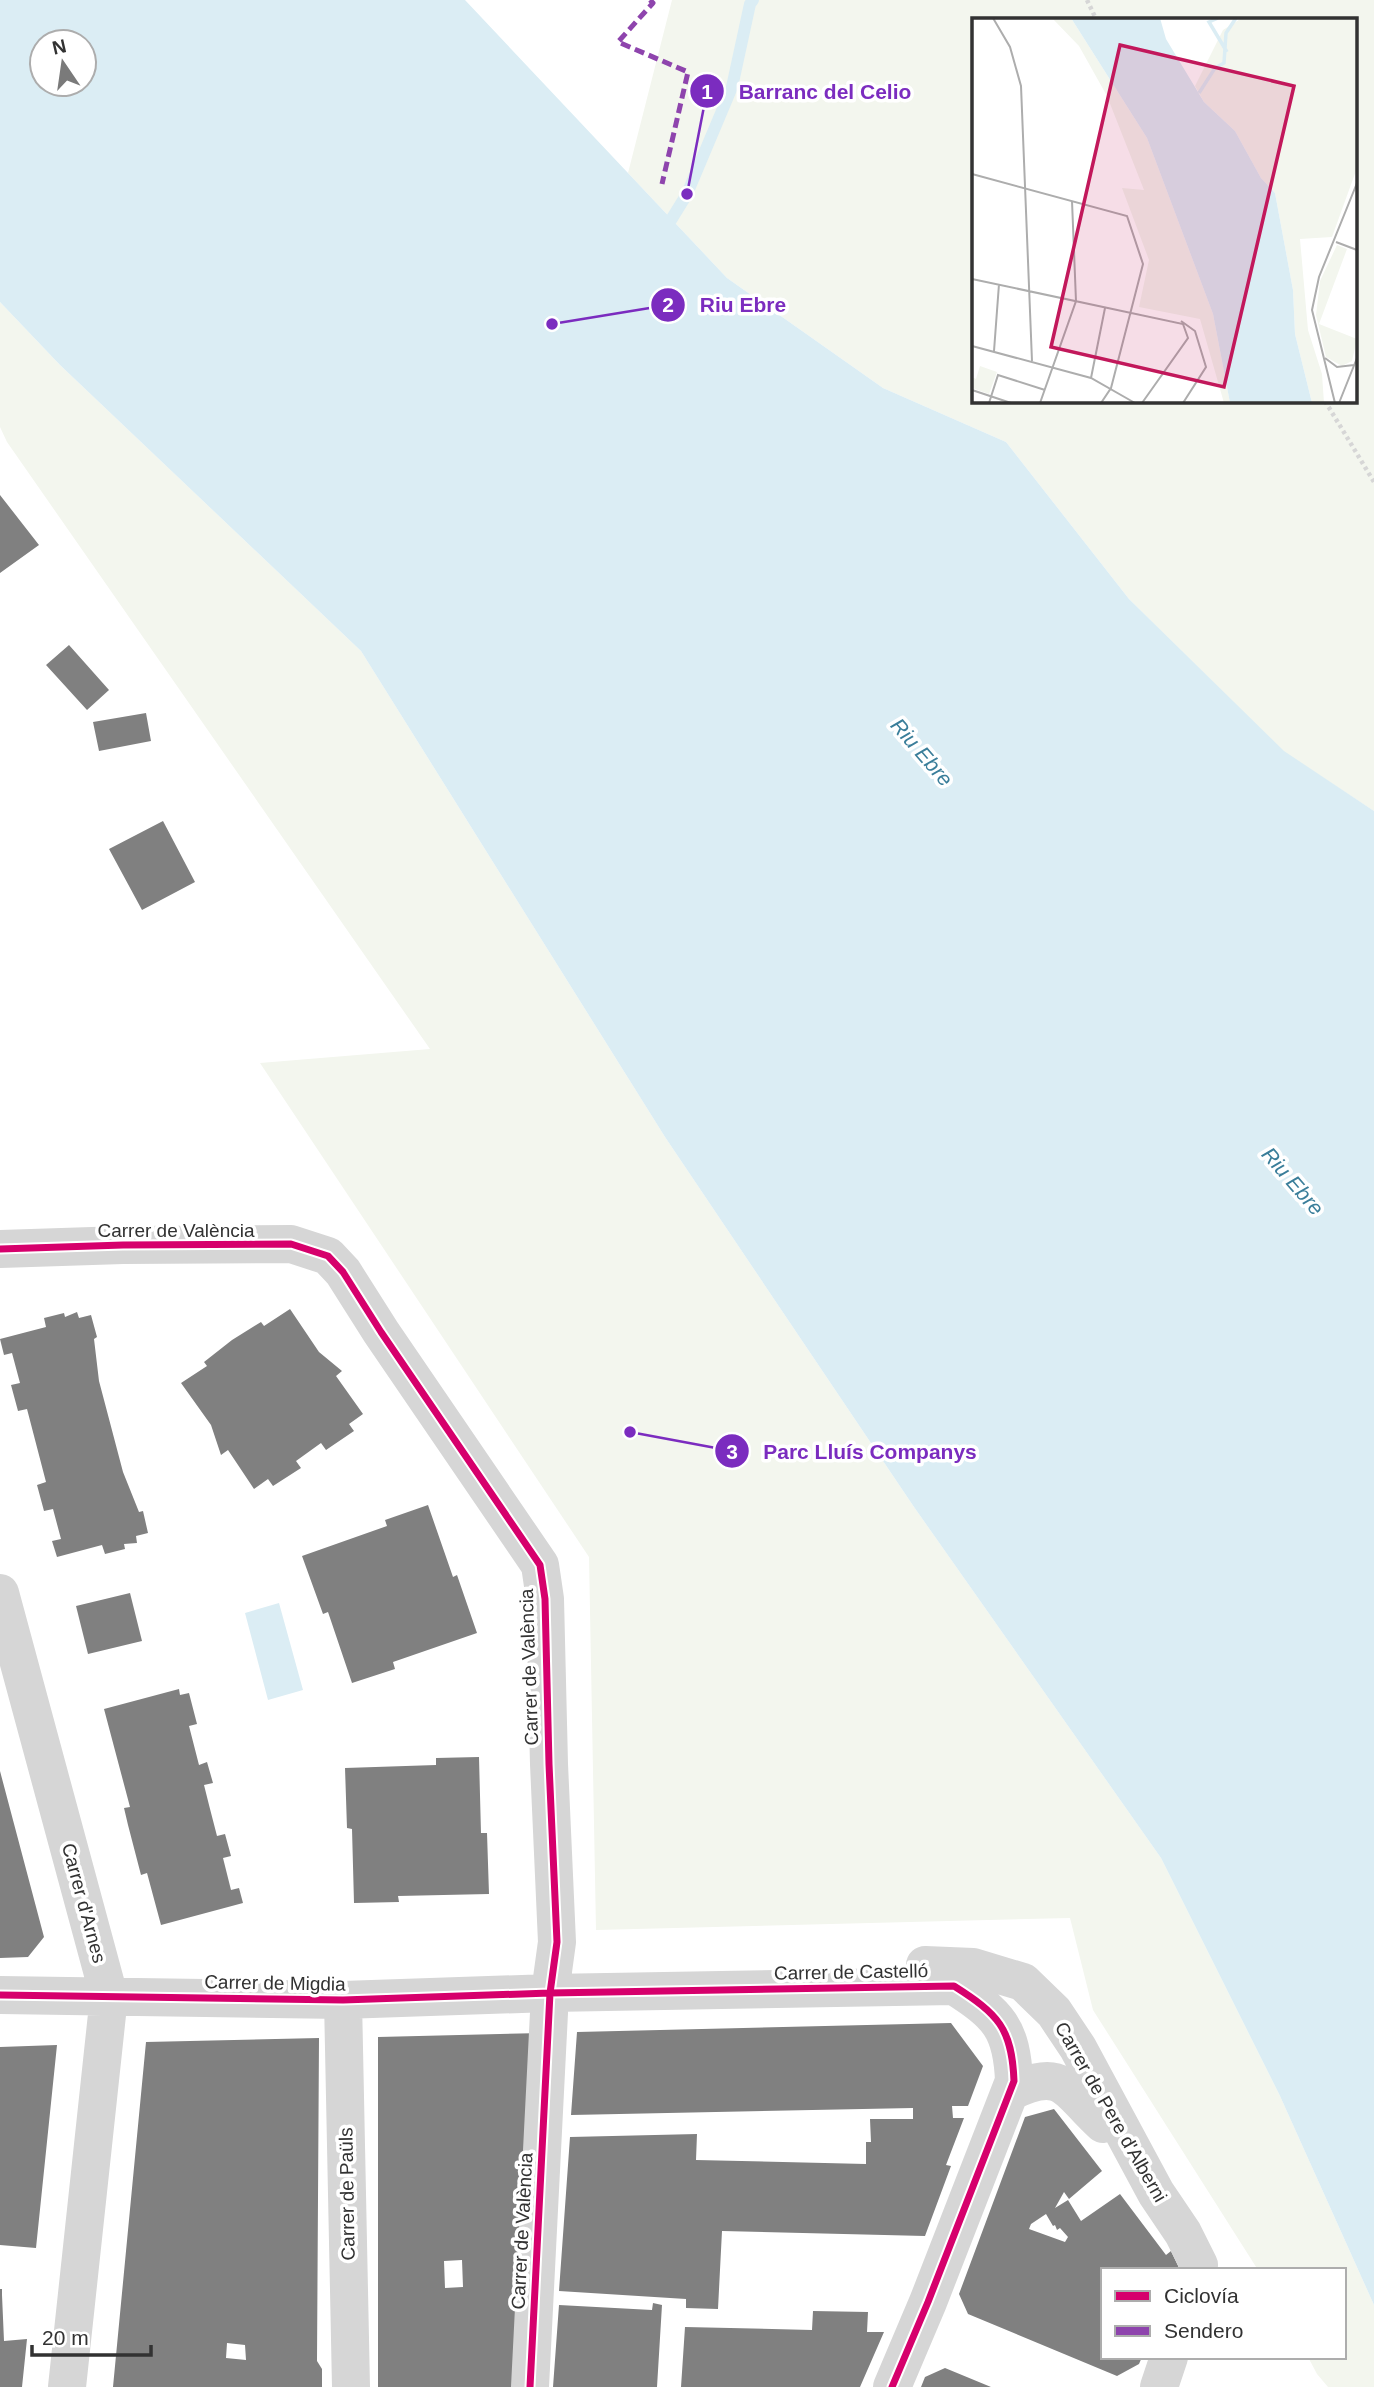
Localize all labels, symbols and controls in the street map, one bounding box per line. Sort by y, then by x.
inset map [972,18,1356,402]
north arrow [28,28,98,98]
text: N [50,35,68,59]
callout: Barranc del Celio [690,70,925,112]
text: 1 [701,80,713,103]
text: Barranc del Celio [739,80,911,103]
callout: Riu Ebre [651,284,800,326]
text: 2 [662,293,674,316]
text: Riu Ebre [700,293,786,316]
water label: Riu Ebre [887,714,957,790]
water label: Riu Ebre [1258,1143,1328,1219]
street label: Carrer de València [97,1220,255,1241]
callout: Parc Lluís Companys [714,1430,991,1472]
text: 3 [726,1440,738,1463]
text: Parc Lluís Companys [763,1440,977,1463]
street label: Carrer de València [516,1588,542,1746]
street label: Carrer d'Arnes [58,1841,110,1965]
street label: Carrer de Castelló [774,1960,928,1984]
street label: Carrer de Migdia [204,1971,346,1995]
street label: Carrer de Pere d'Alberni [1051,2018,1171,2206]
street label: Carrer de Paüls [335,2127,359,2261]
street label: Carrer de València [507,2152,537,2310]
legend [1101,2268,1346,2359]
text: Ciclovía [1164,2284,1239,2307]
scale bar [32,2314,150,2358]
text: Sendero [1164,2319,1243,2342]
text: 20 m [42,2326,89,2349]

